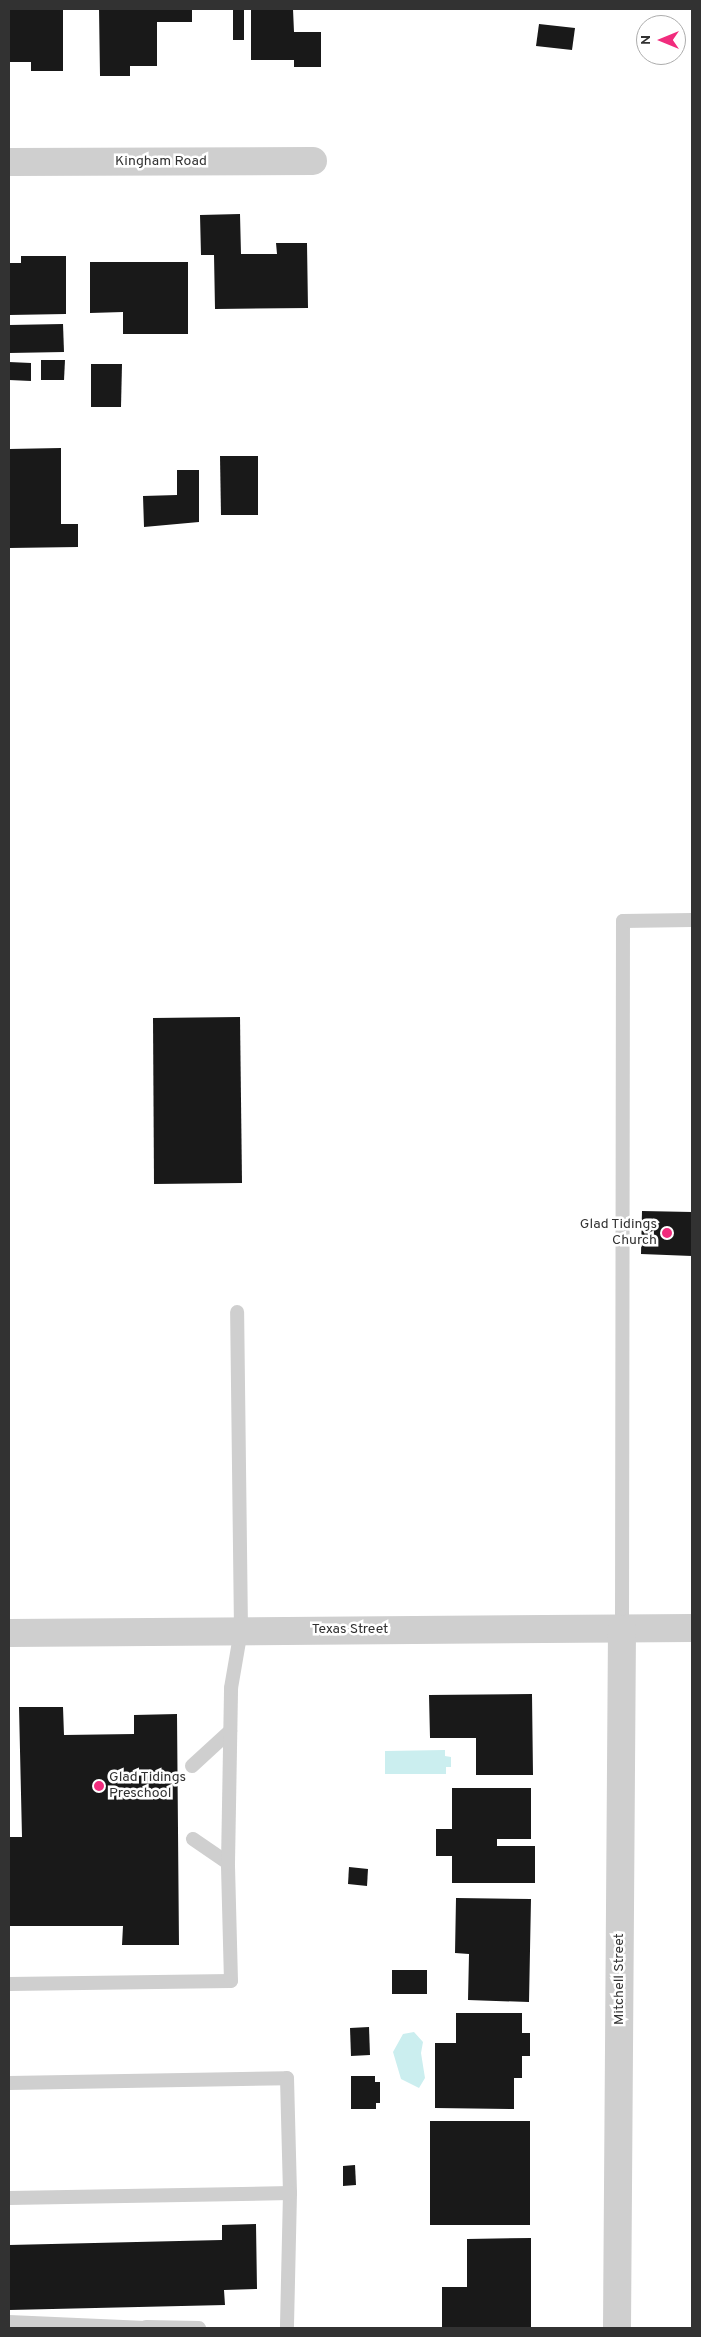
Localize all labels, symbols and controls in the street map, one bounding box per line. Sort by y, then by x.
north arrow [636,15,686,65]
text: N [638,35,655,45]
street label: Kingham Road [115,154,207,170]
place label: Glad Tidings Church [579,1217,657,1250]
marker: Glad Tidings Church [661,1227,673,1239]
street label: Texas Street [312,1622,388,1638]
place label: Glad Tidings Preschool [109,1770,187,1802]
marker: Glad Tidings Preschool [93,1780,105,1792]
street label: Mitchell Street [612,1933,628,2025]

